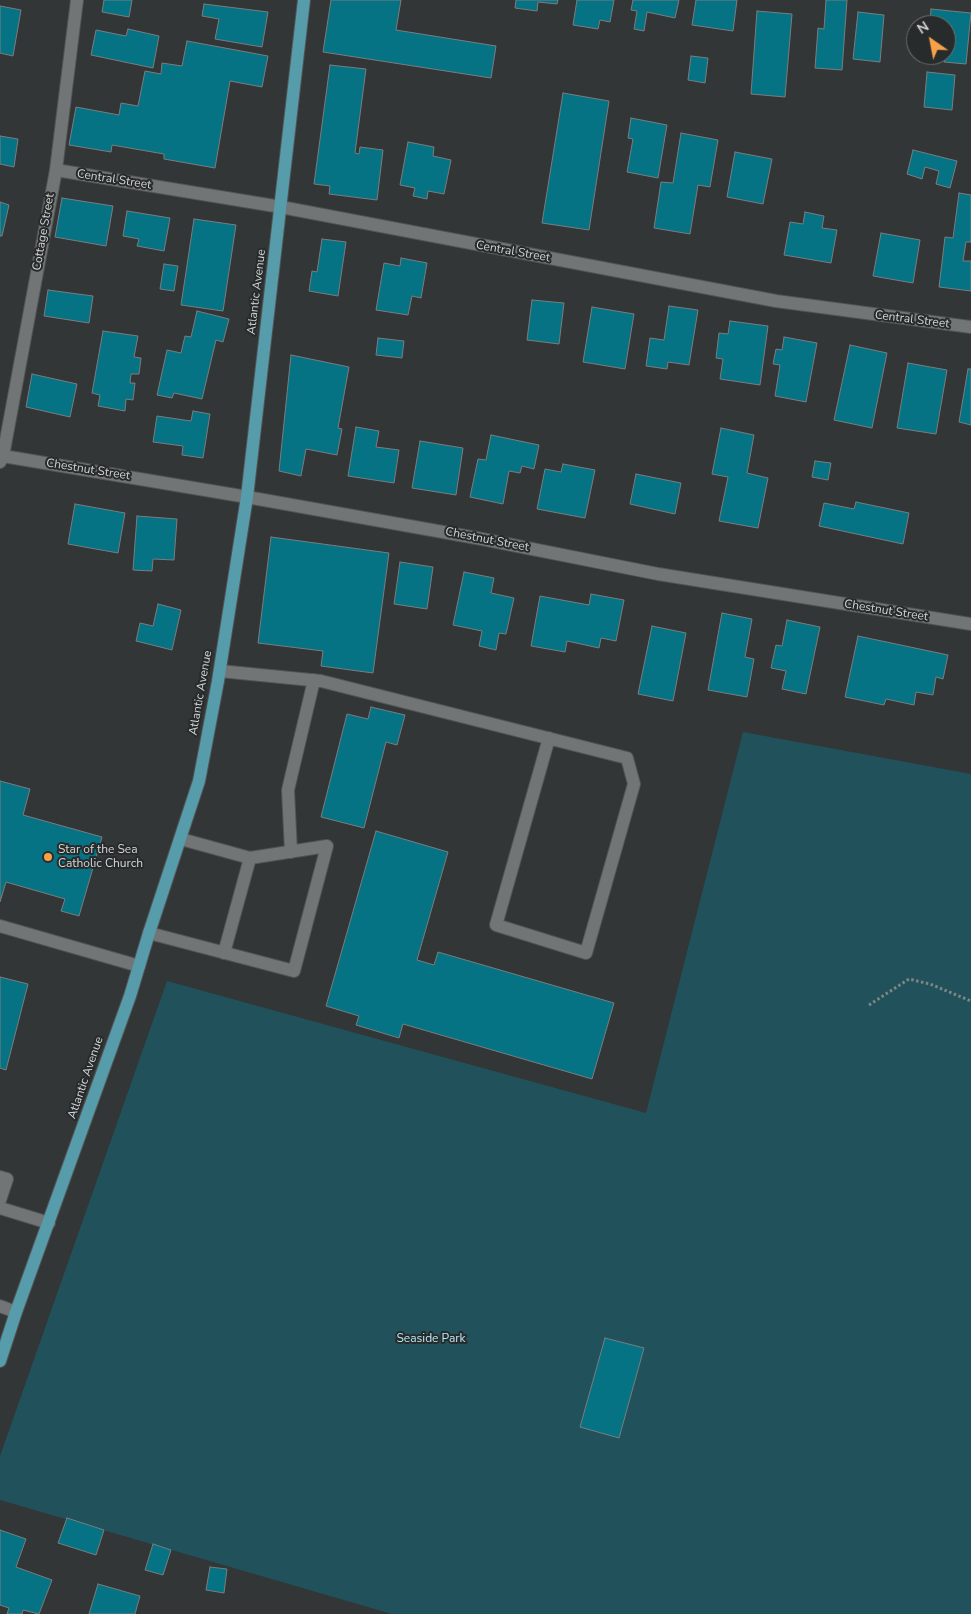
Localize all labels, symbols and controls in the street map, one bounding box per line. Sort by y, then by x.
north arrow [906,15,956,65]
text: N [914,17,933,39]
street label: Central Street [76,167,152,193]
street label: Cottage Street [30,192,58,272]
street label: Central Street [475,238,551,266]
street label: Atlantic Avenue [245,248,269,336]
street label: Central Street [874,308,950,332]
street label: Chestnut Street [45,456,131,484]
street label: Chestnut Street [444,525,530,555]
street label: Chestnut Street [843,597,929,625]
street label: Atlantic Avenue [186,649,216,737]
place label: Star of the Sea Catholic Church [58,843,143,871]
marker: Star of the Sea Catholic Church [42,851,54,863]
street label: Atlantic Avenue [65,1035,107,1121]
park label: Seaside Park [396,1332,466,1346]

